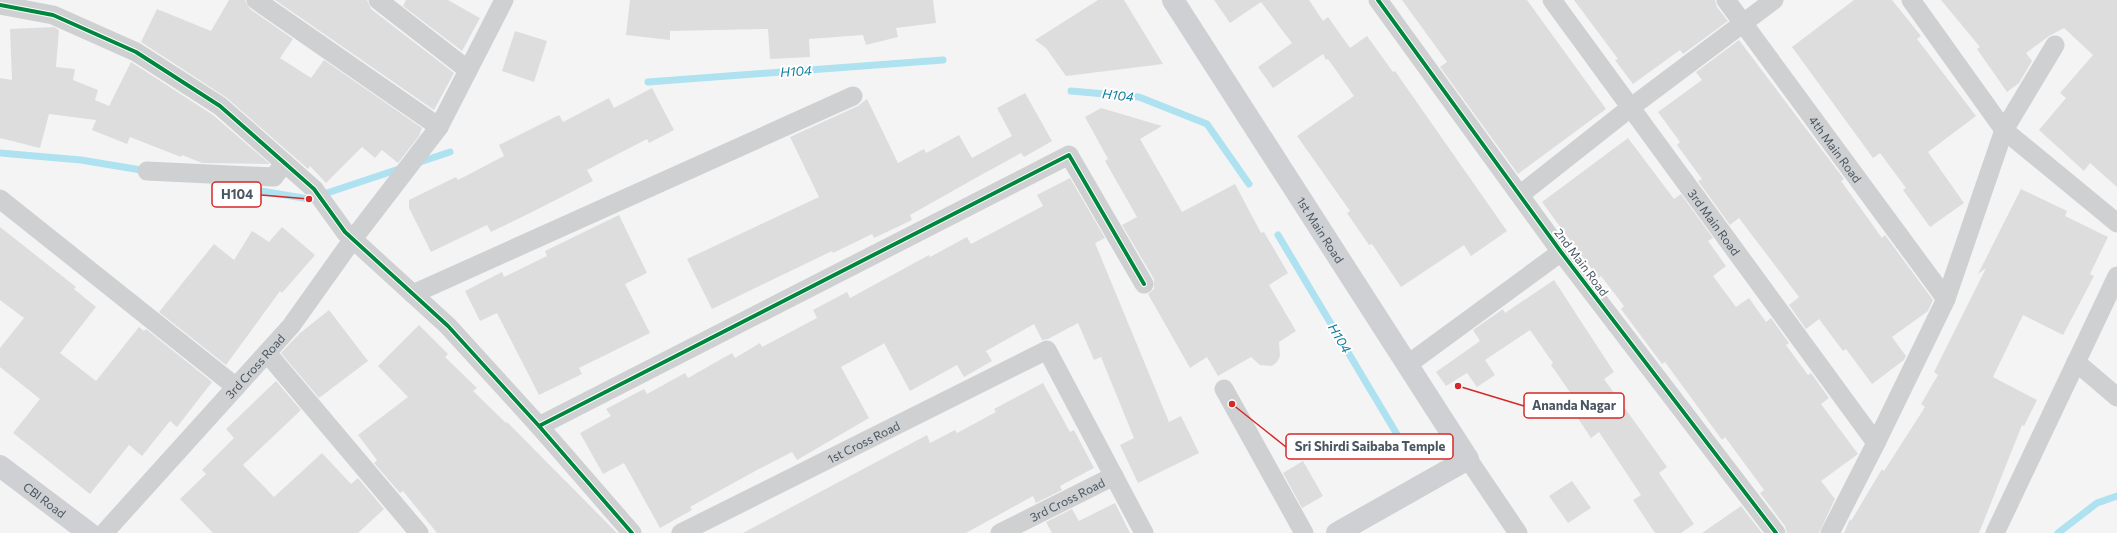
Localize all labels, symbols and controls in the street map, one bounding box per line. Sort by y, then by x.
water label: H104 [780,62,813,80]
water label: H104 [1101,85,1135,105]
street label: 4th Main Road [1806,113,1865,185]
callout: H104 [212,182,261,207]
text: H104 [221,186,253,202]
street label: 3rd Main Road [1685,186,1743,258]
street label: 1st Main Road [1294,194,1347,265]
street label: 2nd Main Road [1552,226,1612,298]
water label: H104 [1325,320,1355,356]
street label: 3rd Cross Road [222,331,288,401]
callout: Ananda Nagar [1524,393,1624,418]
text: Ananda Nagar [1532,397,1617,413]
street label: 1st Cross Road [825,418,902,466]
callout: Sri Shirdi Saibaba Temple [1286,434,1453,459]
text: Sri Shirdi Saibaba Temple [1295,438,1445,454]
street label: 3rd Cross Road [1027,475,1107,524]
street label: CBI Road [21,479,69,520]

